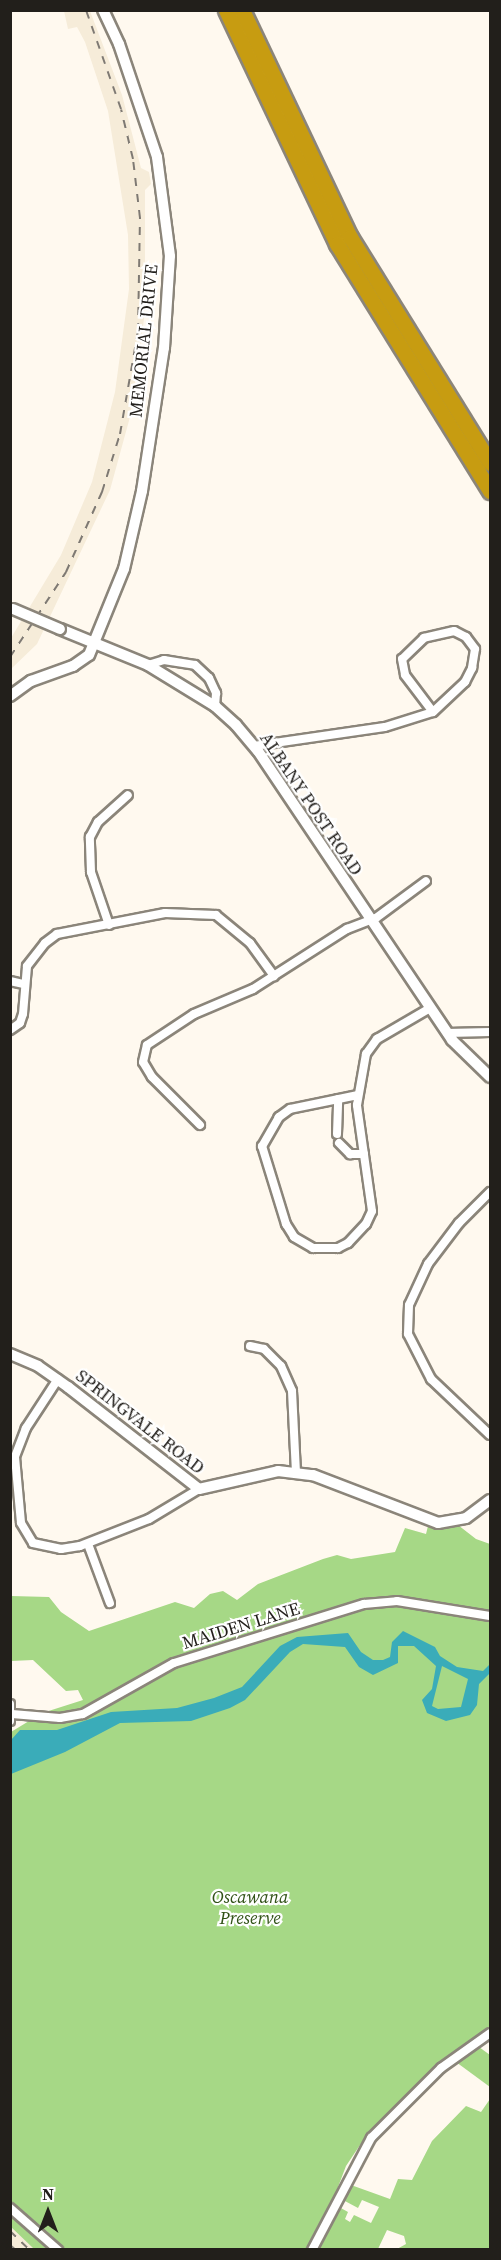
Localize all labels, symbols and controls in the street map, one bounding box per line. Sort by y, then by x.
street label: MEMORIAL DRIVE [125,263,163,419]
street label: ALBANY POST ROAD [255,728,367,880]
street label: SPRINGVALE ROAD [71,1365,209,1479]
street label: MAIDEN LANE [180,1598,302,1654]
park label: Oscawana Preserve [212,1887,288,1930]
north arrow [18,2182,78,2242]
text: N [42,2183,54,2205]

